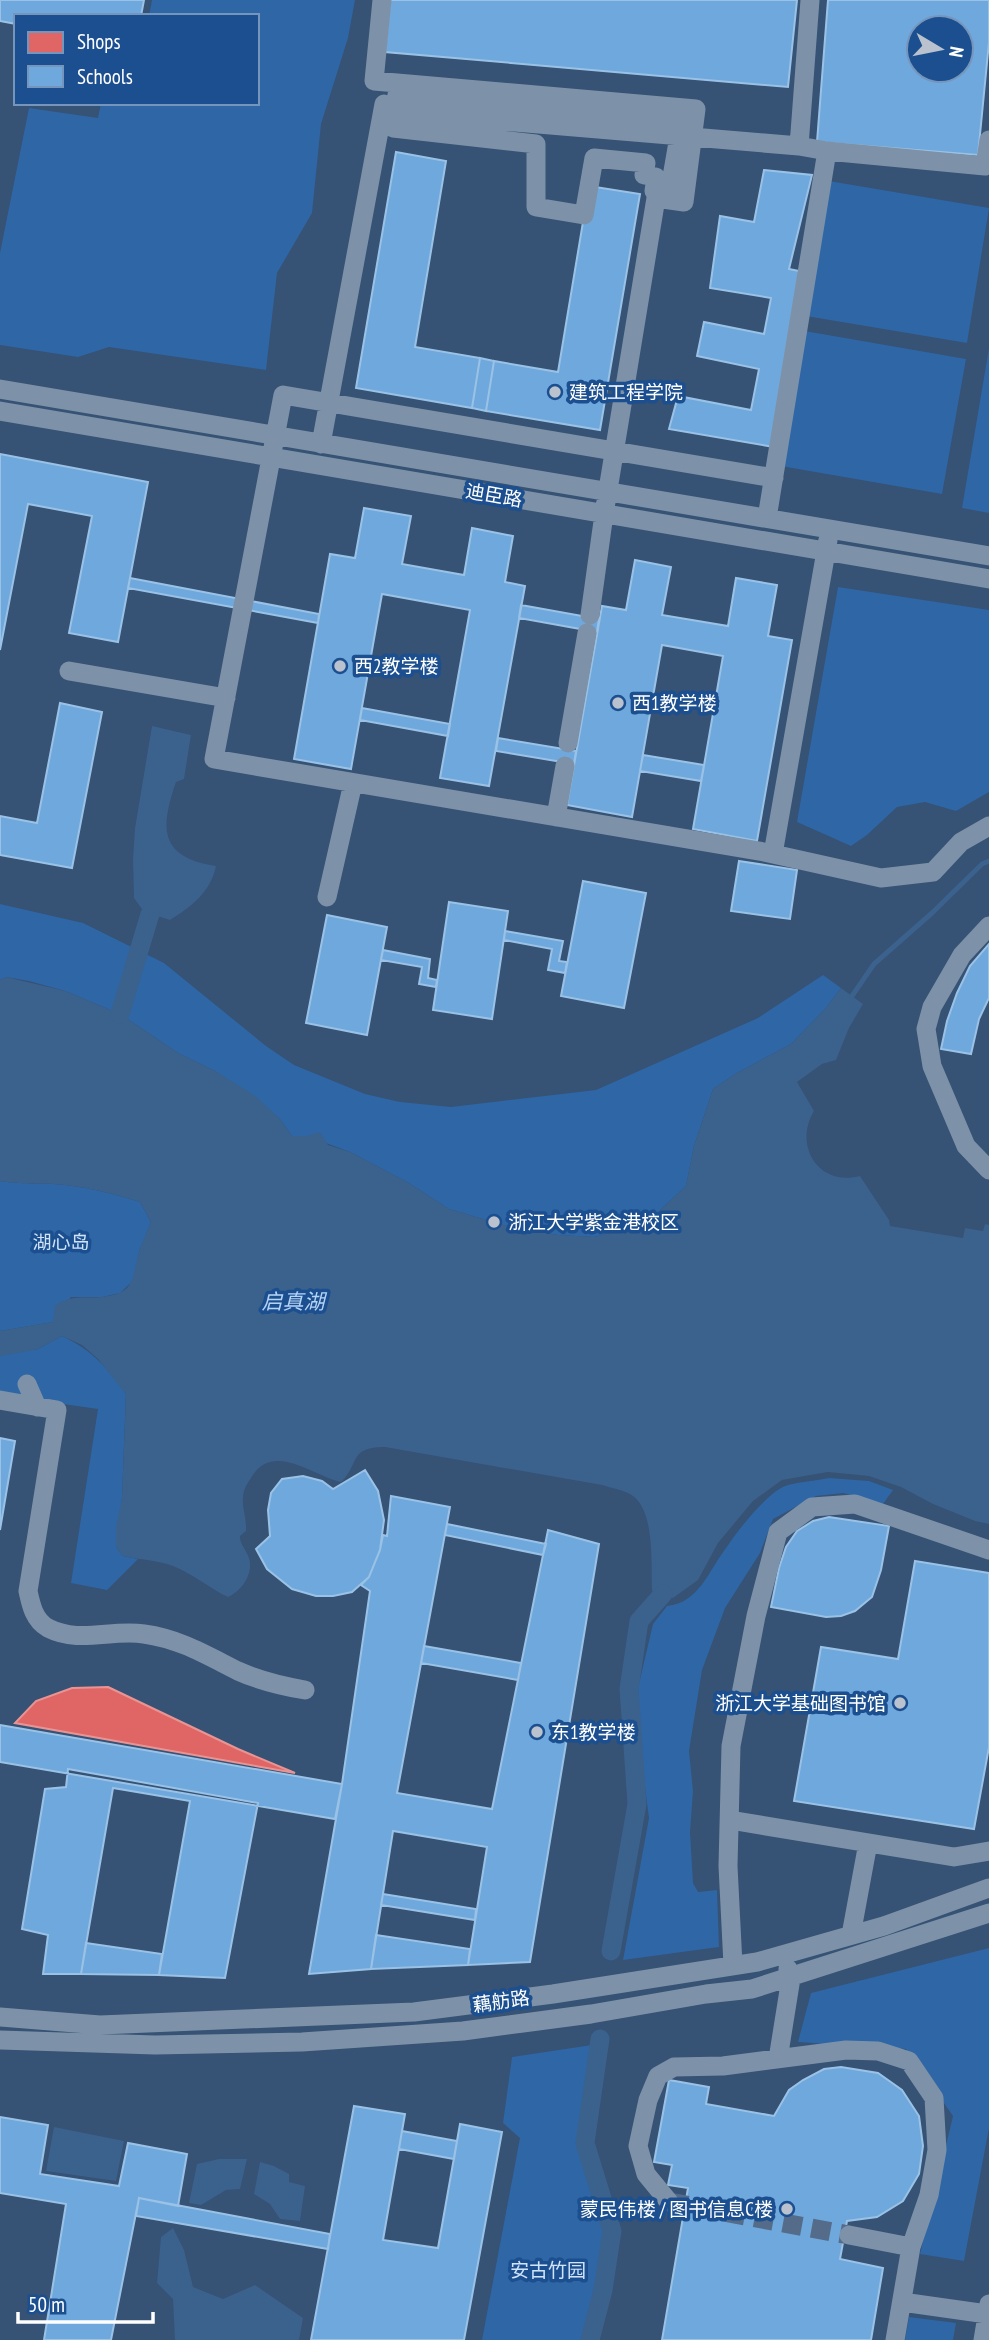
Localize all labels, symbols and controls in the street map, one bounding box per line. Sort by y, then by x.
legend [14,14,259,105]
north arrow [905,14,975,84]
text: Shops [77,28,121,55]
text: N [944,45,969,59]
text: Schools [77,63,133,90]
place label: 建筑工程学院 [569,380,683,404]
marker: 建筑工程学院 [547,384,563,400]
street label: 迪臣路 [464,478,524,512]
place label: 西2教学楼 [354,654,439,678]
marker: 西2教学楼 [332,658,348,674]
place label: 西1教学楼 [632,691,717,715]
marker: 西1教学楼 [610,695,626,711]
place label: 浙江大学紫金港校区 [508,1210,679,1234]
marker: 浙江大学紫金港校区 [486,1214,502,1230]
park label: 湖心岛 [32,1230,90,1254]
water label: 启真湖 [262,1288,327,1315]
place label: 浙江大学基础图书馆 [715,1691,886,1715]
marker: 浙江大学基础图书馆 [892,1695,908,1711]
place label: 东1教学楼 [551,1720,636,1744]
marker: 东1教学楼 [529,1724,545,1740]
street label: 藕舫路 [471,1985,531,2017]
place label: 蒙民伟楼 / 图书信息C楼 [580,2197,773,2221]
marker: 蒙民伟楼 / 图书信息C楼 [779,2201,795,2217]
park label: 安古竹园 [510,2258,586,2282]
scale bar [18,2280,152,2324]
text: 50 m [28,2291,65,2318]

